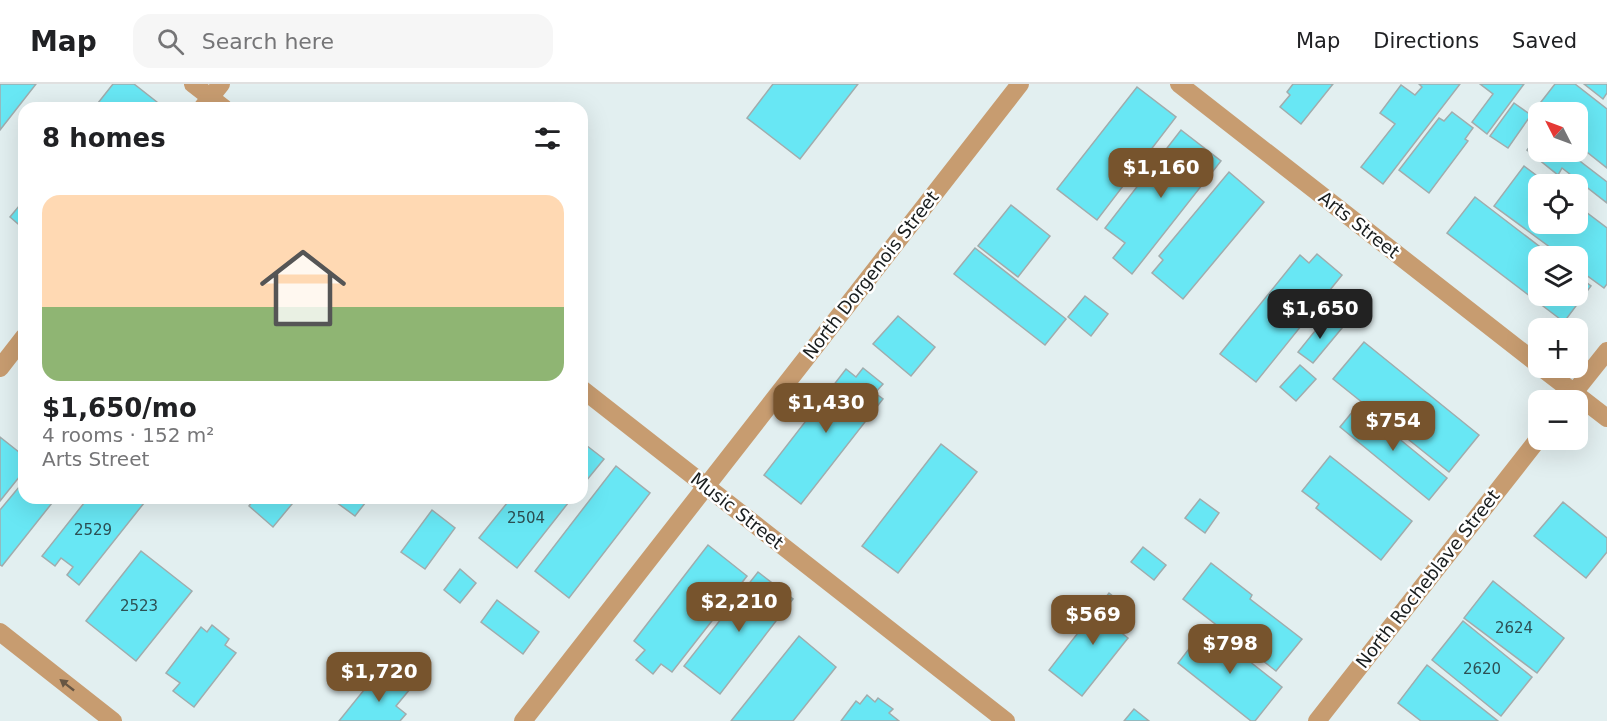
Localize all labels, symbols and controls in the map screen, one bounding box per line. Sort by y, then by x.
search box [133,14,553,68]
text: Map [30,25,97,58]
icon: search [154,25,187,58]
text: Search here [202,29,334,54]
text: Map [1296,29,1340,53]
text: Directions [1373,29,1479,53]
text: Saved [1512,29,1577,53]
north arrow [1528,102,1588,162]
map controls [1528,102,1588,450]
icon: filters [531,122,564,155]
text: 8 homes [42,123,166,153]
pin: $1,160 [1112,148,1210,199]
text: $1,160 [1122,155,1200,179]
button: locate [1528,174,1588,234]
street label: North Dorgenois Street [798,186,943,363]
street label: Arts Street [1315,187,1404,263]
icon: home [249,234,357,342]
button: layers [1528,246,1588,306]
pin: $1,650 [1271,289,1369,340]
text: $1,650 [1281,296,1359,320]
button: + [1528,318,1588,378]
pin: $1,430 [777,383,875,434]
text: $1,430 [787,390,865,414]
button: − [1528,390,1588,450]
text: $1,650/mo [42,393,197,423]
pin: $754 [1357,401,1429,452]
text: $754 [1365,408,1421,432]
text: 4 rooms · 152 m² [42,423,214,447]
text: Arts Street [42,447,149,471]
street label: Music Street [687,468,788,553]
street label: North Rocheblave Street [1351,485,1504,672]
house number: 2504 [507,509,545,527]
house number: 2529 [74,521,112,539]
pin: $2,210 [690,582,788,633]
text: $2,210 [700,589,778,613]
pin: $569 [1057,595,1129,646]
house number: 2523 [120,597,158,615]
text: $569 [1065,602,1121,626]
house number: 2624 [1495,619,1533,637]
pin: $798 [1194,624,1266,675]
text: $798 [1202,631,1258,655]
pin: $1,720 [330,652,428,703]
text: $1,720 [340,659,418,683]
house number: 2620 [1463,660,1501,678]
one-way arrow [60,679,75,691]

